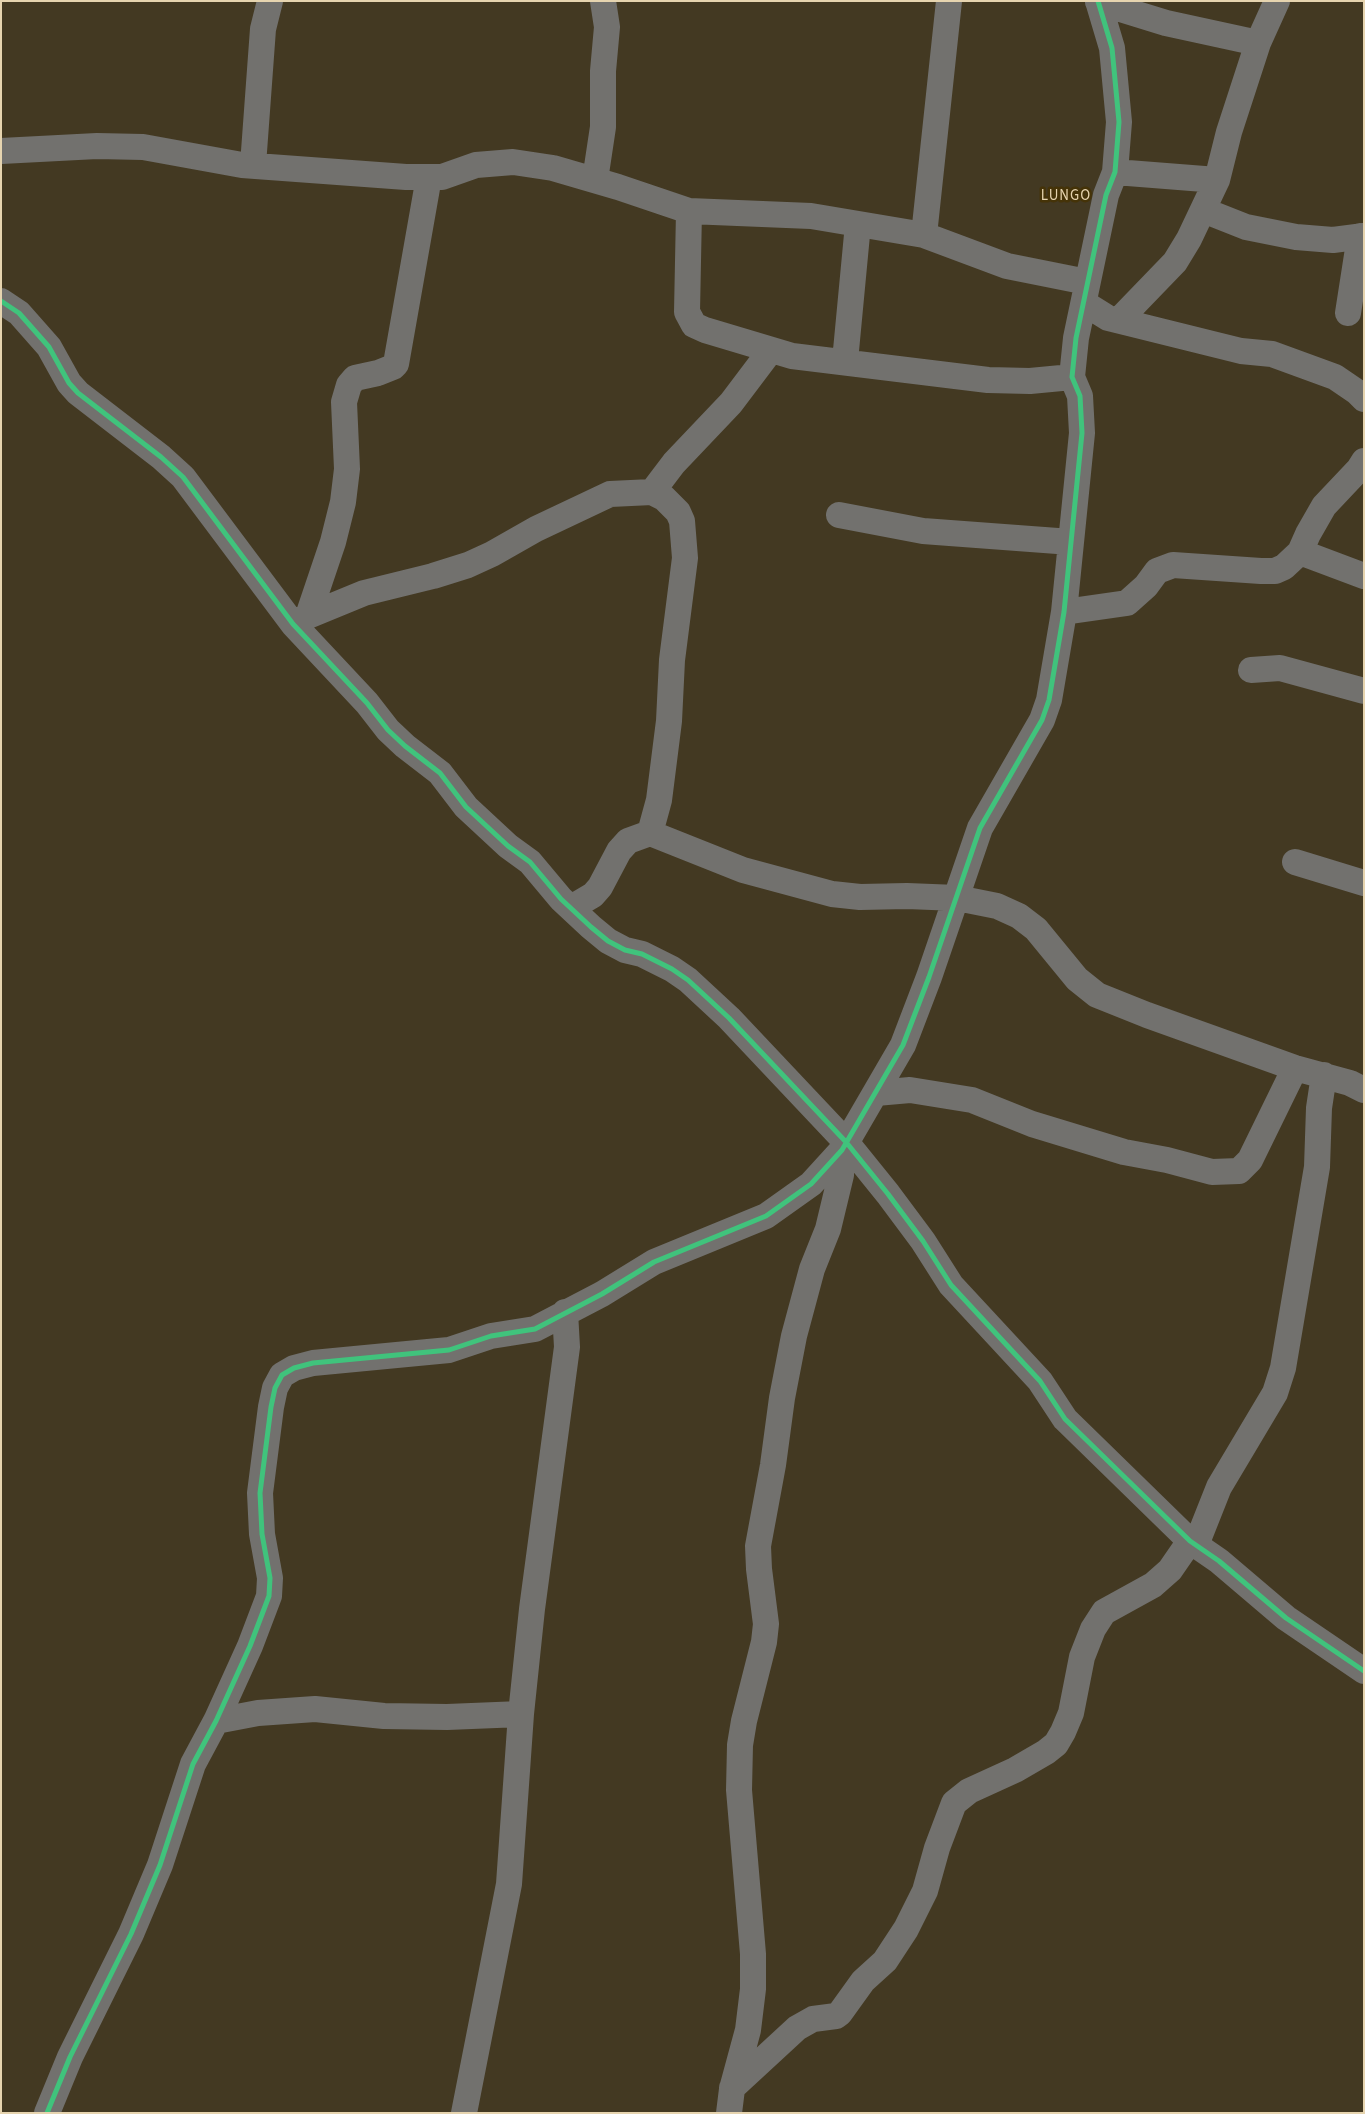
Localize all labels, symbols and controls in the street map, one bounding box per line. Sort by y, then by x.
district label: LUNGO [1040,188,1092,206]

